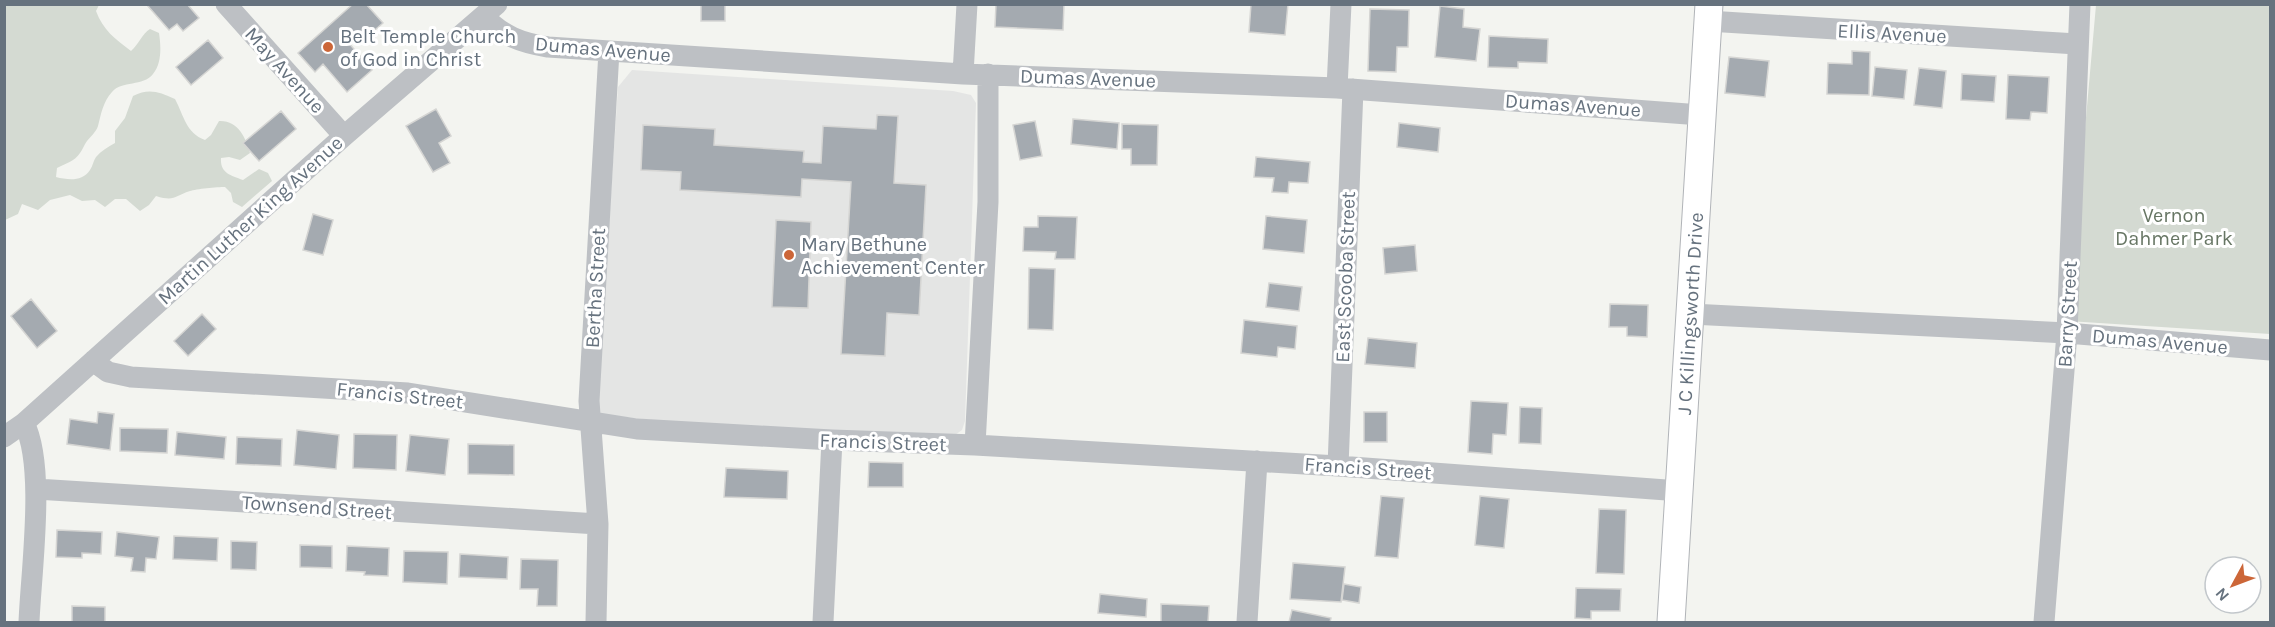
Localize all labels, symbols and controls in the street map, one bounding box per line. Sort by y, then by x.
street label: Ellis Avenue [1837,19,1947,48]
street label: May Avenue [240,23,329,118]
place label: Belt Temple Church of God in Christ [340,25,516,71]
street label: Dumas Avenue [534,32,672,67]
marker: Belt Temple Church of God in Christ [321,40,335,54]
street label: Dumas Avenue [1020,65,1156,92]
street label: Dumas Avenue [1504,89,1642,122]
street label: Martin Luther King Avenue [153,131,348,309]
street label: East Scooba Street [1331,190,1360,363]
park label: Vernon Dahmer Park [2115,204,2233,250]
street label: J C Killingsworth Drive [1673,212,1708,416]
street label: Bertha Street [581,227,610,349]
place label: Mary Bethune Achievement Center [801,233,985,279]
marker: Mary Bethune Achievement Center [782,248,796,262]
street label: Barry Street [2053,260,2082,368]
street label: Dumas Avenue [2091,324,2229,359]
street label: Francis Street [335,377,465,414]
street label: Francis Street [819,429,947,456]
street label: Francis Street [1304,453,1433,484]
street label: Townsend Street [241,491,393,524]
north arrow [2203,555,2263,615]
text: N [2211,584,2233,605]

